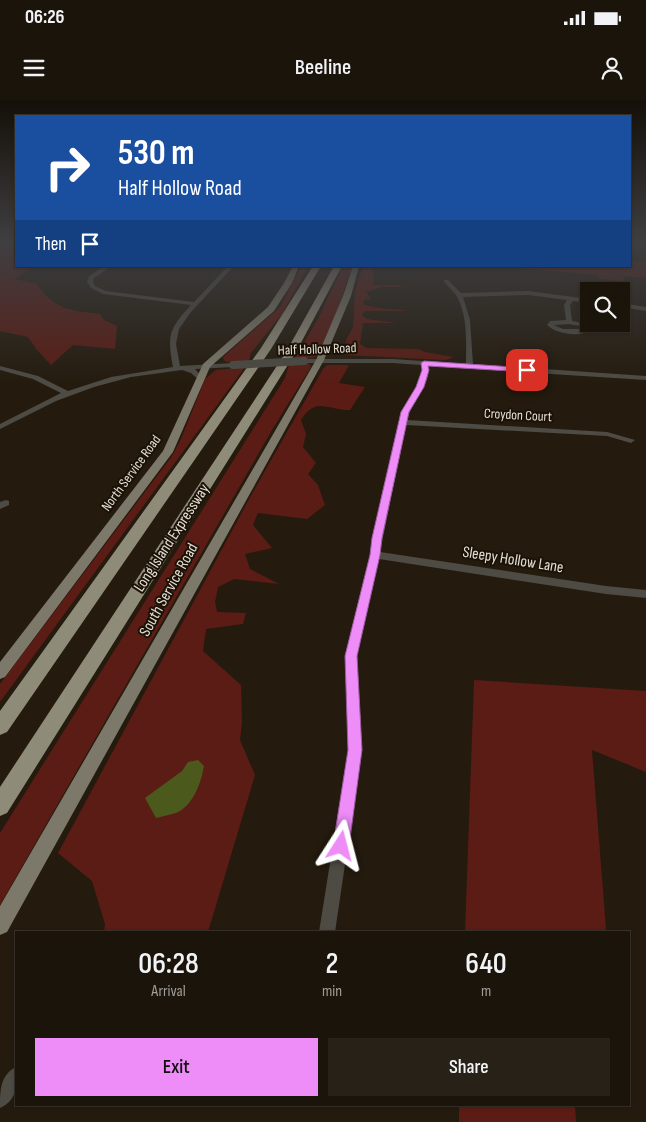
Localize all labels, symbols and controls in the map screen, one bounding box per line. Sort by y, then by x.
text: 06:26 [25,6,65,29]
icon: menu [20,54,48,82]
text: Beeline [295,54,351,81]
icon: person [598,54,626,82]
text: 530 m [118,132,194,175]
icon: right [35,135,100,200]
text: Half Hollow Road [118,175,242,202]
icon: arrive [76,230,104,258]
text: Then [35,233,66,256]
map controls [580,282,630,332]
button: search [580,282,630,332]
street label: Half Hollow Road [277,339,357,359]
pin [506,349,548,391]
icon: arrive [513,356,541,384]
street label: Croydon Court [484,405,552,425]
street label: North Service Road [98,431,164,514]
street label: Long Island Expressway [130,481,214,595]
street label: South Service Road [136,540,202,640]
street label: Sleepy Hollow Lane [461,543,565,577]
position arrow [314,819,366,871]
text: 06:28 [138,946,199,982]
text: 2 [326,946,338,982]
text: 640 [465,946,507,982]
text: Arrival [151,982,186,1001]
text: min [322,982,342,1001]
text: m [481,982,491,1001]
button: Exit [35,1038,318,1096]
button: Share [328,1038,610,1096]

